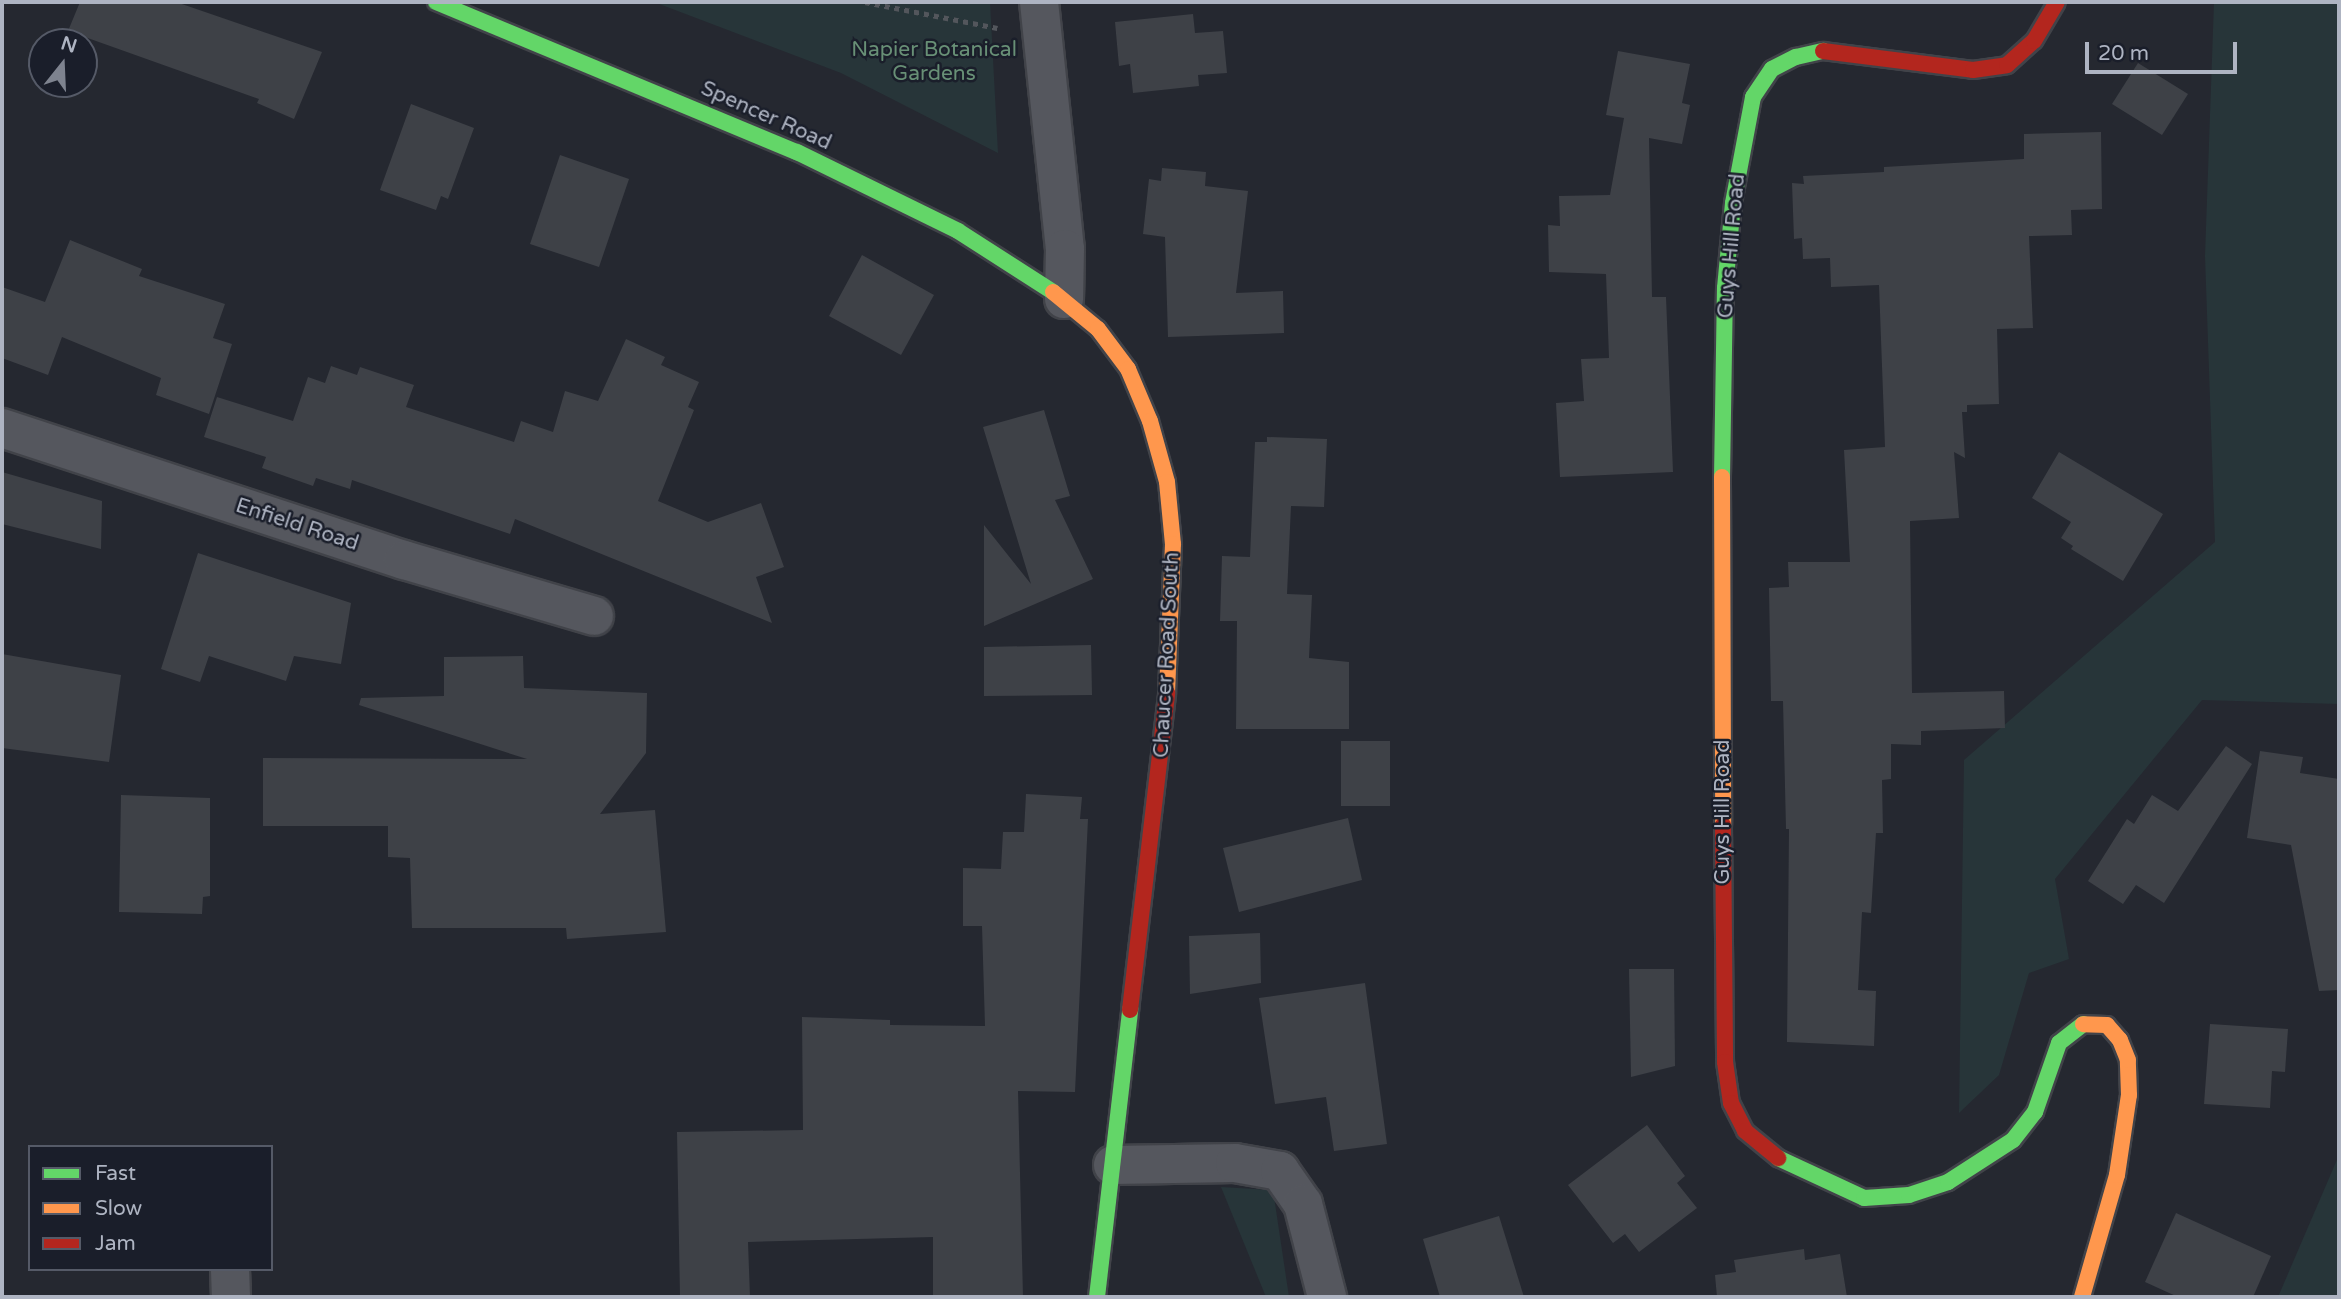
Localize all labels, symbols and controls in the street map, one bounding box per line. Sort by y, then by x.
north arrow [28,28,98,98]
scale bar [2089,28,2241,72]
text: N [58,32,80,58]
park label: Napier Botanical Gardens [851,37,1017,87]
text: 20 m [2098,41,2149,66]
street label: Spencer Road [697,76,835,156]
street label: Guys Hill Road [1713,173,1751,319]
street label: Enfield Road [232,493,362,557]
street label: Chaucer Road South [1149,552,1185,758]
street label: Guys Hill Road [1710,739,1736,885]
legend [28,1145,273,1271]
text: Fast [95,1161,136,1186]
text: Slow [95,1196,142,1221]
text: Jam [95,1231,136,1256]

